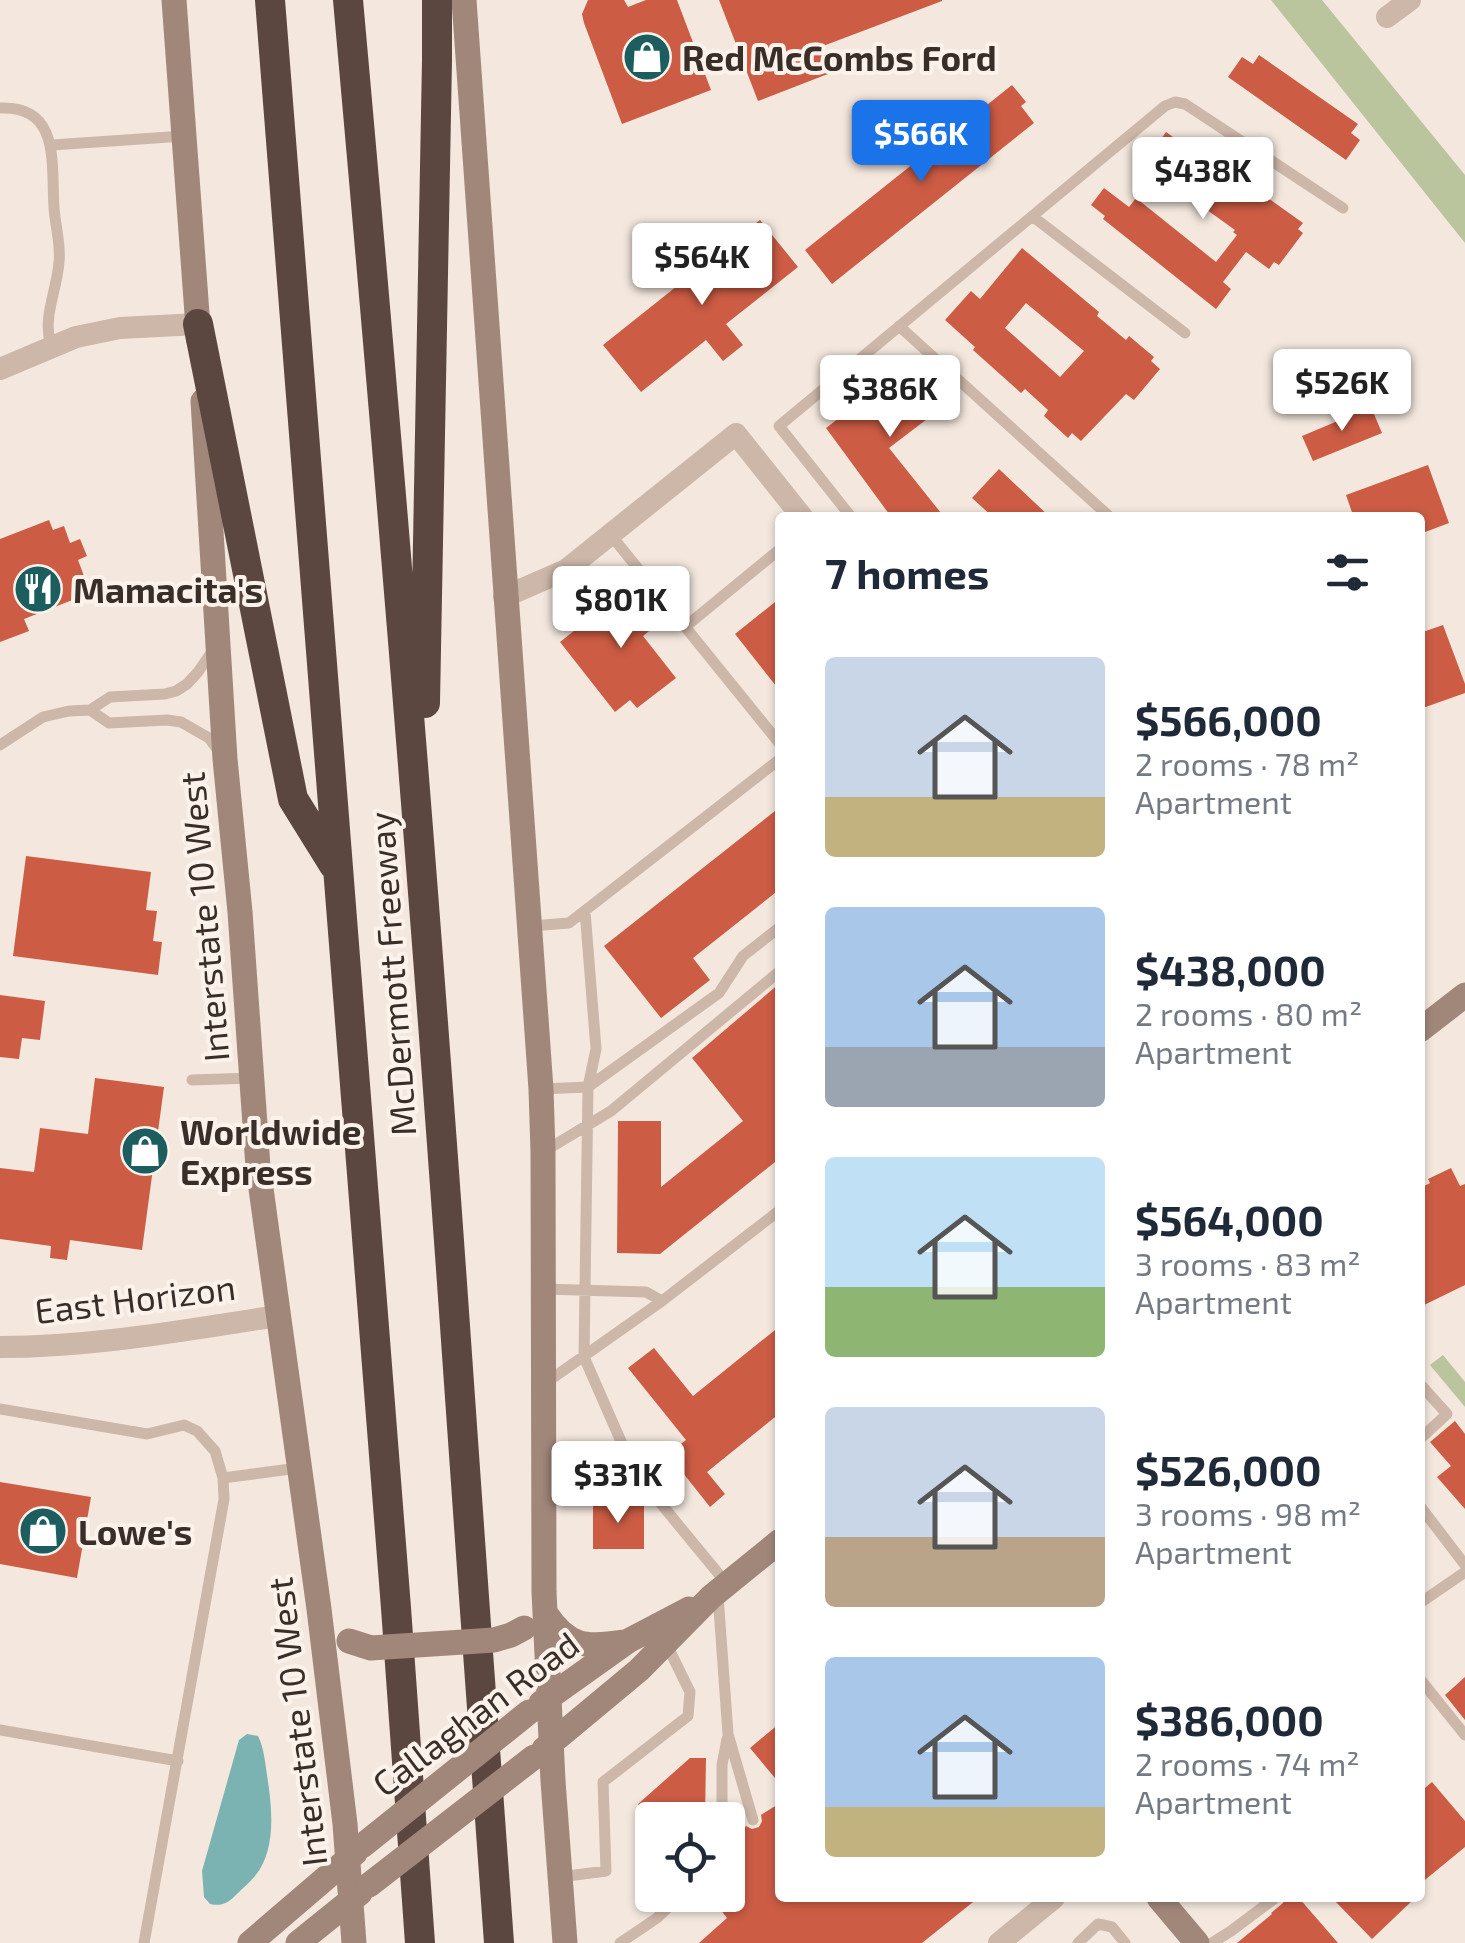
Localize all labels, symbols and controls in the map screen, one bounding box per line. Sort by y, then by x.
shop icon: Red McCombs Ford [621,31,673,83]
place label: Red McCombs Ford [682,36,997,78]
pin: $566K [851,100,991,185]
text: $566K [874,113,968,151]
pin: $438K [1133,137,1273,222]
text: $438K [1154,150,1252,188]
pin: $564K [632,223,772,308]
text: $564K [654,236,750,274]
pin: $526K [1272,349,1412,434]
pin: $386K [820,355,960,440]
text: $526K [1295,362,1389,400]
text: $386K [842,368,938,406]
icon: filters [1320,545,1375,600]
text: 7 homes [825,547,989,597]
restaurant icon: Mamacita's [12,563,64,615]
pin: $801K [551,566,691,651]
place label: Mamacita's [73,568,263,610]
text: $801K [575,579,667,617]
text: $566,000 [1135,694,1322,744]
icon: home [905,697,1025,817]
text: 2 rooms · 78 m² [1135,744,1359,782]
street label: Interstate 10 West [169,770,237,1064]
text: Apartment [1135,782,1292,820]
street label: McDermott Freeway [359,811,423,1137]
text: $438,000 [1135,944,1326,994]
icon: home [905,947,1025,1067]
text: 2 rooms · 80 m² [1135,994,1362,1032]
text: Apartment [1135,1032,1292,1070]
place label: Worldwide Express [180,1110,362,1192]
shop icon: Worldwide Express [119,1125,171,1177]
text: $564,000 [1135,1194,1324,1244]
icon: home [905,1197,1025,1317]
text: 3 rooms · 83 m² [1135,1244,1360,1282]
street label: East Horizon [32,1265,238,1331]
text: Apartment [1135,1282,1292,1320]
pin: $331K [548,1441,688,1526]
text: $526,000 [1135,1444,1321,1494]
icon: home [905,1447,1025,1567]
text: $331K [574,1454,662,1492]
text: 3 rooms · 98 m² [1135,1494,1361,1532]
shop icon: Lowe's [17,1505,69,1557]
place label: Lowe's [78,1510,192,1552]
text: Apartment [1135,1532,1292,1570]
street label: Interstate 10 West [257,1575,335,1869]
street label: Callaghan Road [364,1622,586,1804]
text: $386,000 [1135,1694,1324,1744]
icon: home [905,1697,1025,1817]
text: 2 rooms · 74 m² [1135,1744,1359,1782]
text: Apartment [1135,1782,1292,1820]
map controls [635,1802,745,1912]
button: locate [635,1802,745,1912]

